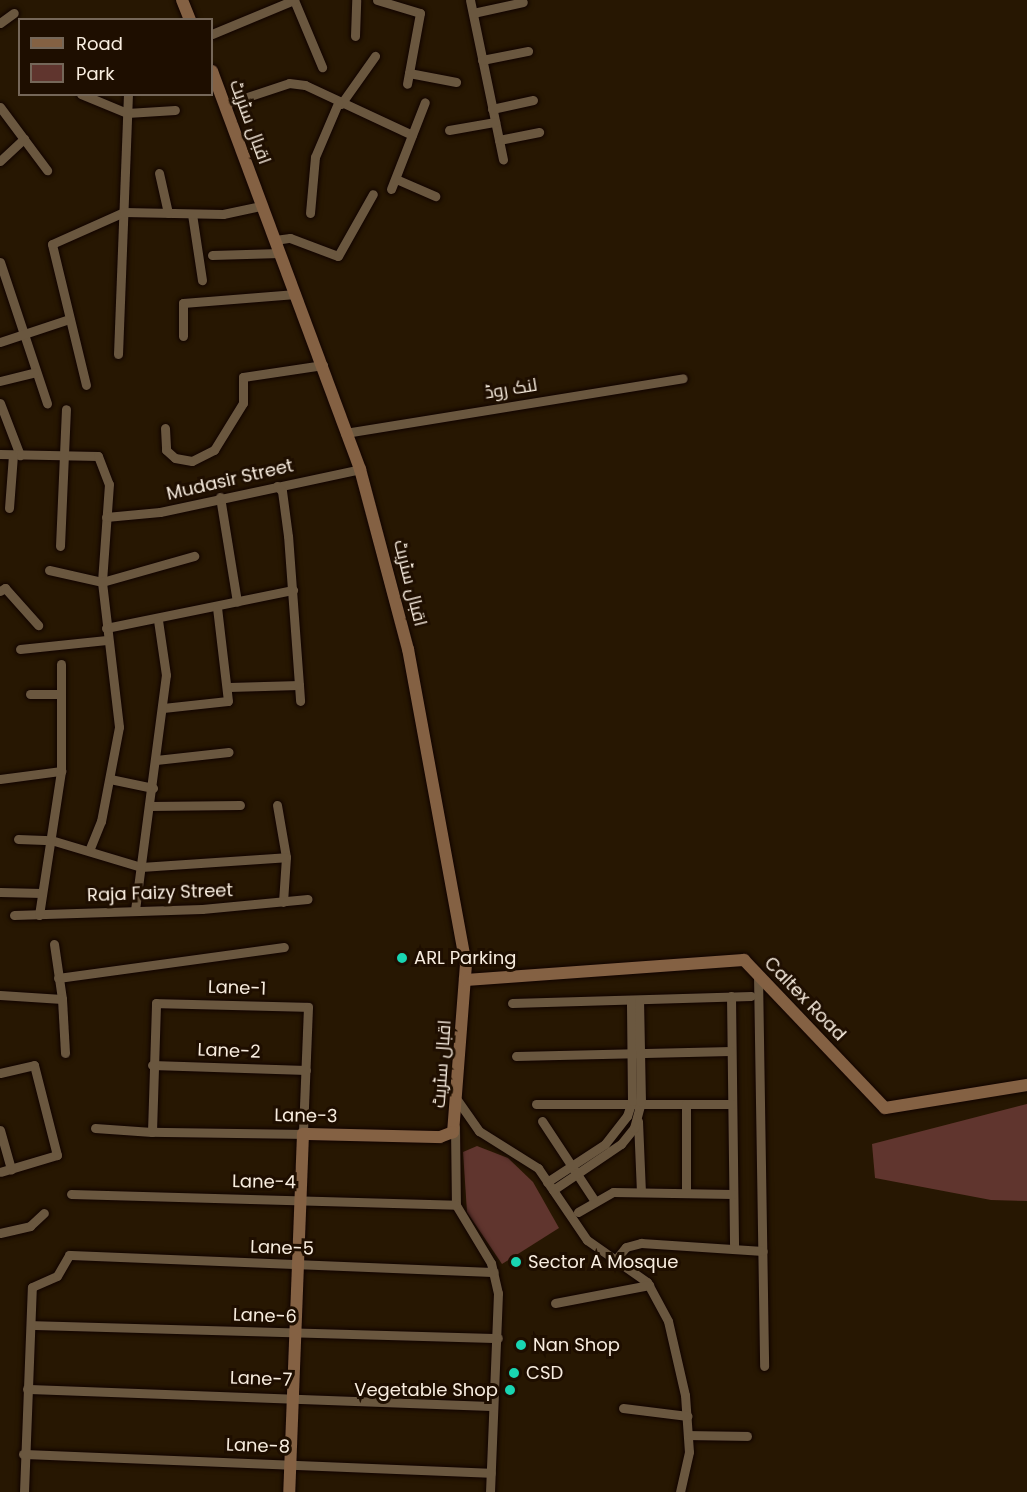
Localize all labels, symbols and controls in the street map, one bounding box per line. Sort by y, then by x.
legend [18,18,213,96]
text: Road [76,31,123,56]
text: Park [76,61,115,86]
street label: اقبال سٹریٹ [225,77,275,167]
street label: لنک روڈ [483,374,539,404]
street label: Mudasir Street [165,455,295,505]
street label: اقبال سٹریٹ [389,538,431,628]
street label: Raja Faizy Street [87,880,233,906]
place label: ARL Parking [414,947,516,969]
marker: ARL Parking [395,951,409,965]
street label: Caltex Road [760,952,850,1046]
street label: Lane-1 [207,976,267,1000]
street label: اقبال سٹریٹ [428,1019,456,1109]
street label: Lane-2 [197,1039,261,1063]
street label: Lane-3 [274,1105,338,1127]
street label: Lane-4 [232,1171,296,1193]
street label: Lane-5 [250,1236,314,1260]
place label: Sector A Mosque [528,1251,678,1273]
marker: Sector A Mosque [509,1255,523,1269]
street label: Lane-6 [233,1304,297,1328]
place label: Nan Shop [533,1334,620,1356]
marker: Nan Shop [514,1338,528,1352]
place label: CSD [526,1362,563,1384]
marker: CSD [507,1366,521,1380]
street label: Lane-7 [229,1367,293,1391]
place label: Vegetable Shop [354,1379,498,1401]
marker: Vegetable Shop [503,1383,517,1397]
street label: Lane-8 [226,1434,290,1458]

